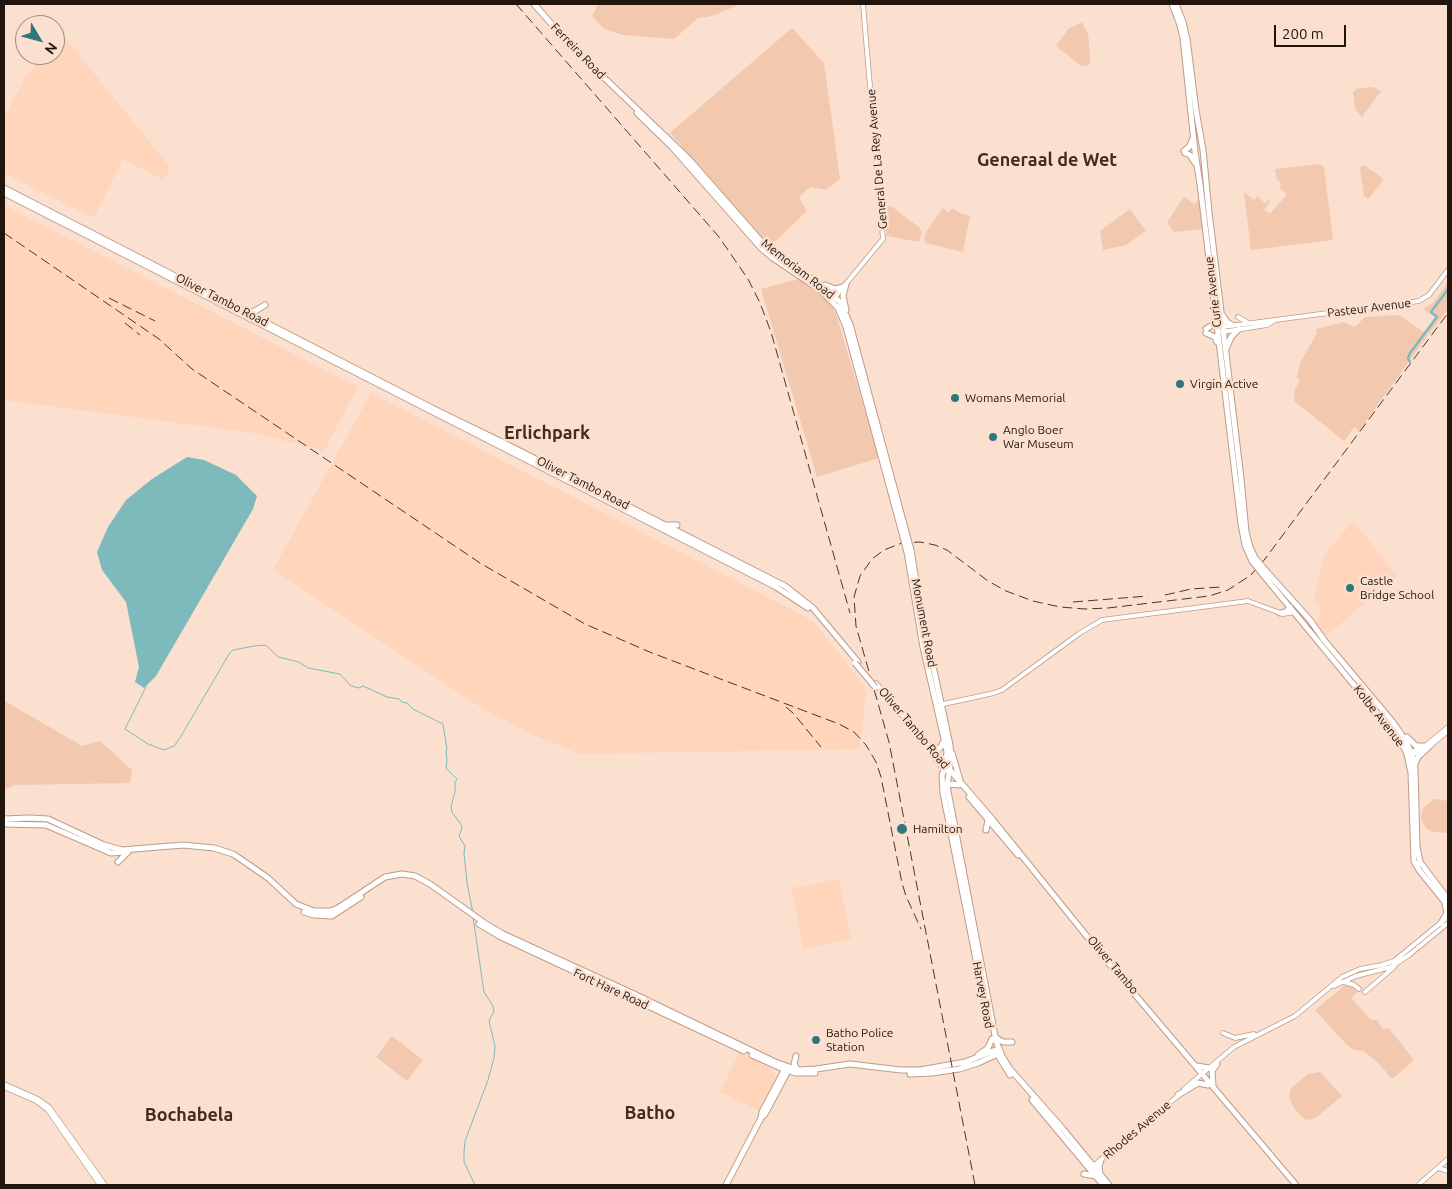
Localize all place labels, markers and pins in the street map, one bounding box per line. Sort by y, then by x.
place label: Virgin Active [1190,377,1258,391]
marker: Virgin Active [1174,378,1186,390]
place label: Womans Memorial [965,391,1065,405]
marker: Womans Memorial [949,392,961,404]
place label: Anglo Boer War Museum [1003,423,1074,451]
marker: Anglo Boer War Museum [987,431,999,443]
place label: Castle Bridge School [1360,574,1434,602]
marker: Castle Bridge School [1344,582,1356,594]
marker: Hamilton [895,822,909,836]
place label: Hamilton [913,822,963,836]
place label: Batho Police Station [826,1026,893,1054]
marker: Batho Police Station [810,1034,822,1046]

